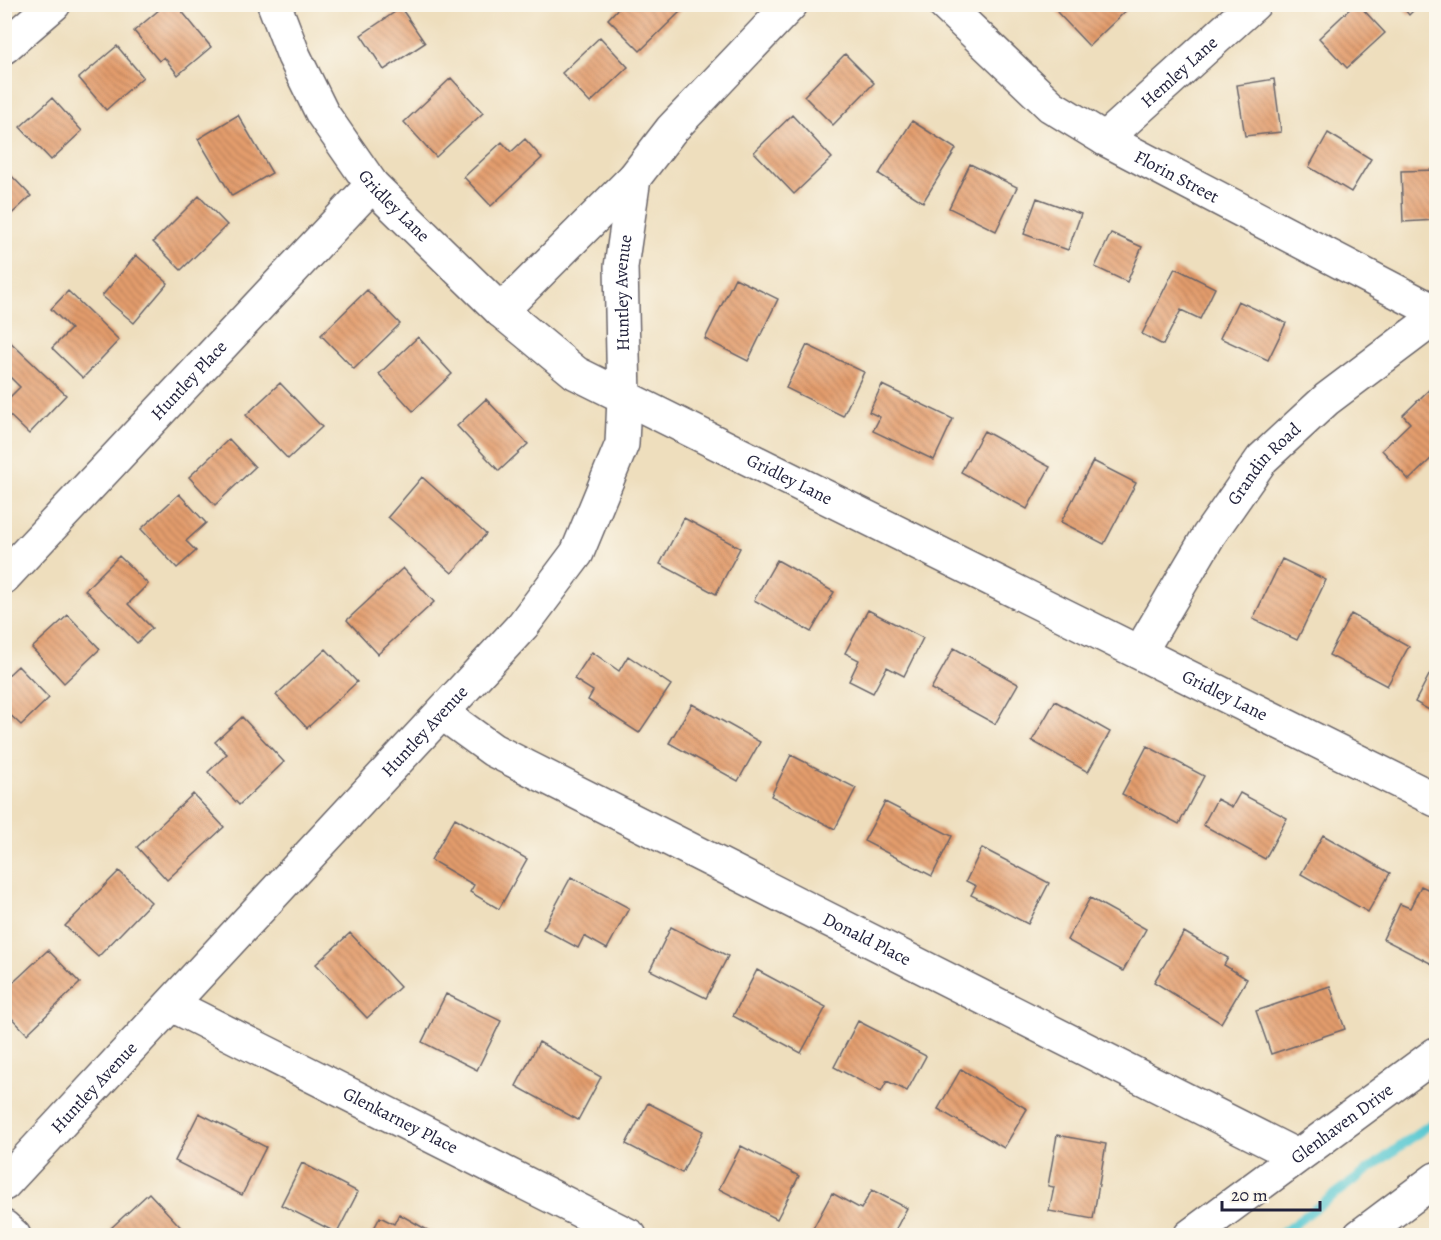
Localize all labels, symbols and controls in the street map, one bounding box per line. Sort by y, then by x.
street label: Hemley Lane [1136,31,1223,113]
street label: Florin Street [1130,144,1223,209]
street label: Gridley Lane [353,165,435,247]
street label: Huntley Avenue [609,233,638,352]
street label: Huntley Place [145,335,232,425]
street label: Grandin Road [1221,417,1306,510]
street label: Gridley Lane [743,448,837,510]
street label: Gridley Lane [1178,664,1272,727]
street label: Huntley Avenue [376,680,473,782]
street label: Donald Place [819,907,915,971]
street label: Huntley Avenue [45,1036,142,1138]
street label: Glenhaven Drive [1286,1078,1398,1169]
street label: Glenkarney Place [339,1081,462,1159]
scale bar [1222,1174,1320,1212]
text: 20 m [1231,1183,1268,1207]

